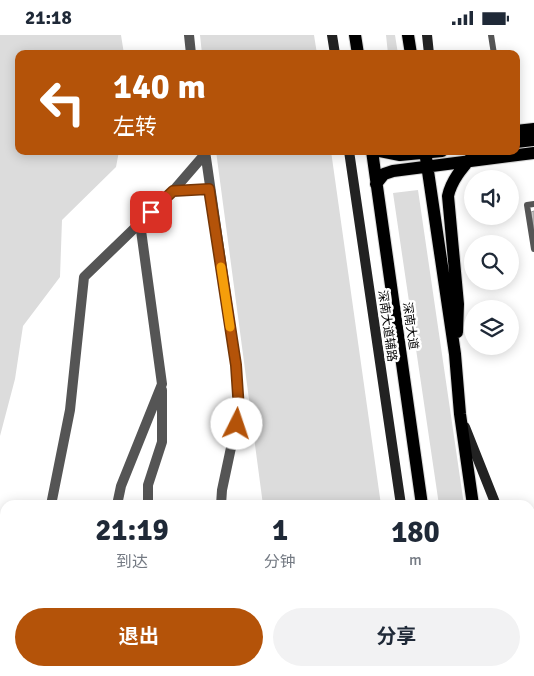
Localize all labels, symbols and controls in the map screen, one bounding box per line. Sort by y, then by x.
text: 21:18 [25,6,72,30]
text: 140 m [113,65,206,108]
icon: left [30,70,95,135]
text: 左转 [113,113,157,140]
map controls [464,170,519,355]
button: sound [464,170,519,225]
pin [130,191,172,233]
icon: arrive [137,198,165,226]
button: search [464,235,519,290]
street label: 深南大道辅路 [375,289,399,363]
button: layers [464,300,519,355]
street label: 深南大道 [399,301,421,351]
position arrow [210,397,262,449]
text: 21:19 [95,512,169,549]
text: 1 [272,512,288,549]
text: 180 [391,514,440,551]
text: m [409,550,422,570]
text: 到达 [116,552,148,572]
text: 分钟 [264,552,296,572]
button: 退出 [15,608,263,666]
button: 分享 [273,608,520,666]

